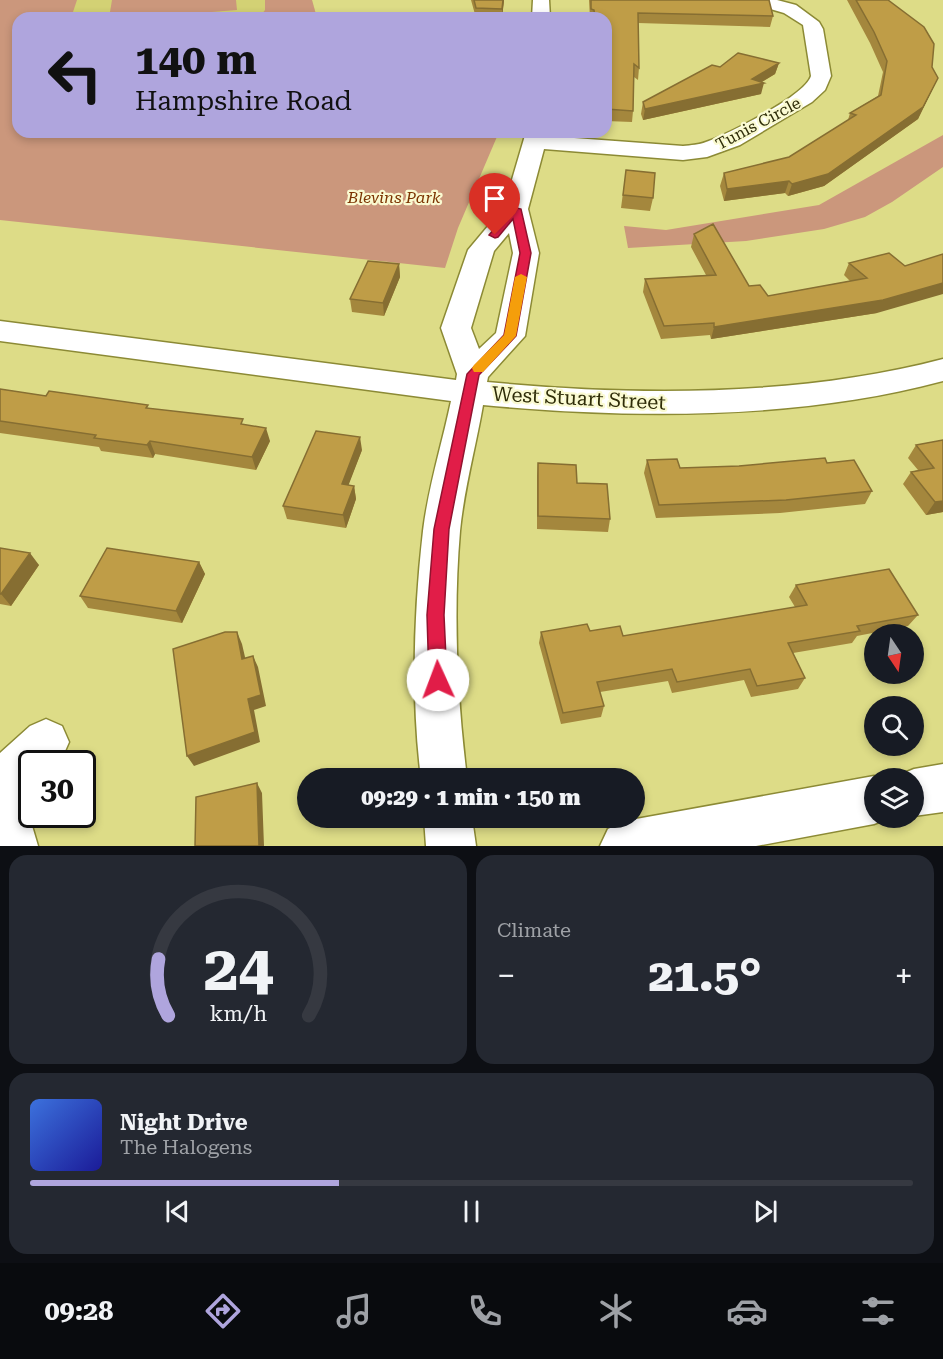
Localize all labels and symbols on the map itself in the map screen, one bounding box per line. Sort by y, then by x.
street label: Tunis Circle [712,93,804,154]
pin [469,173,520,235]
park label: Blevins Park [347,188,441,207]
street label: West Stuart Street [491,381,667,415]
north arrow [864,624,924,684]
position arrow [406,648,470,712]
speed limit sign: 30 [18,750,96,828]

